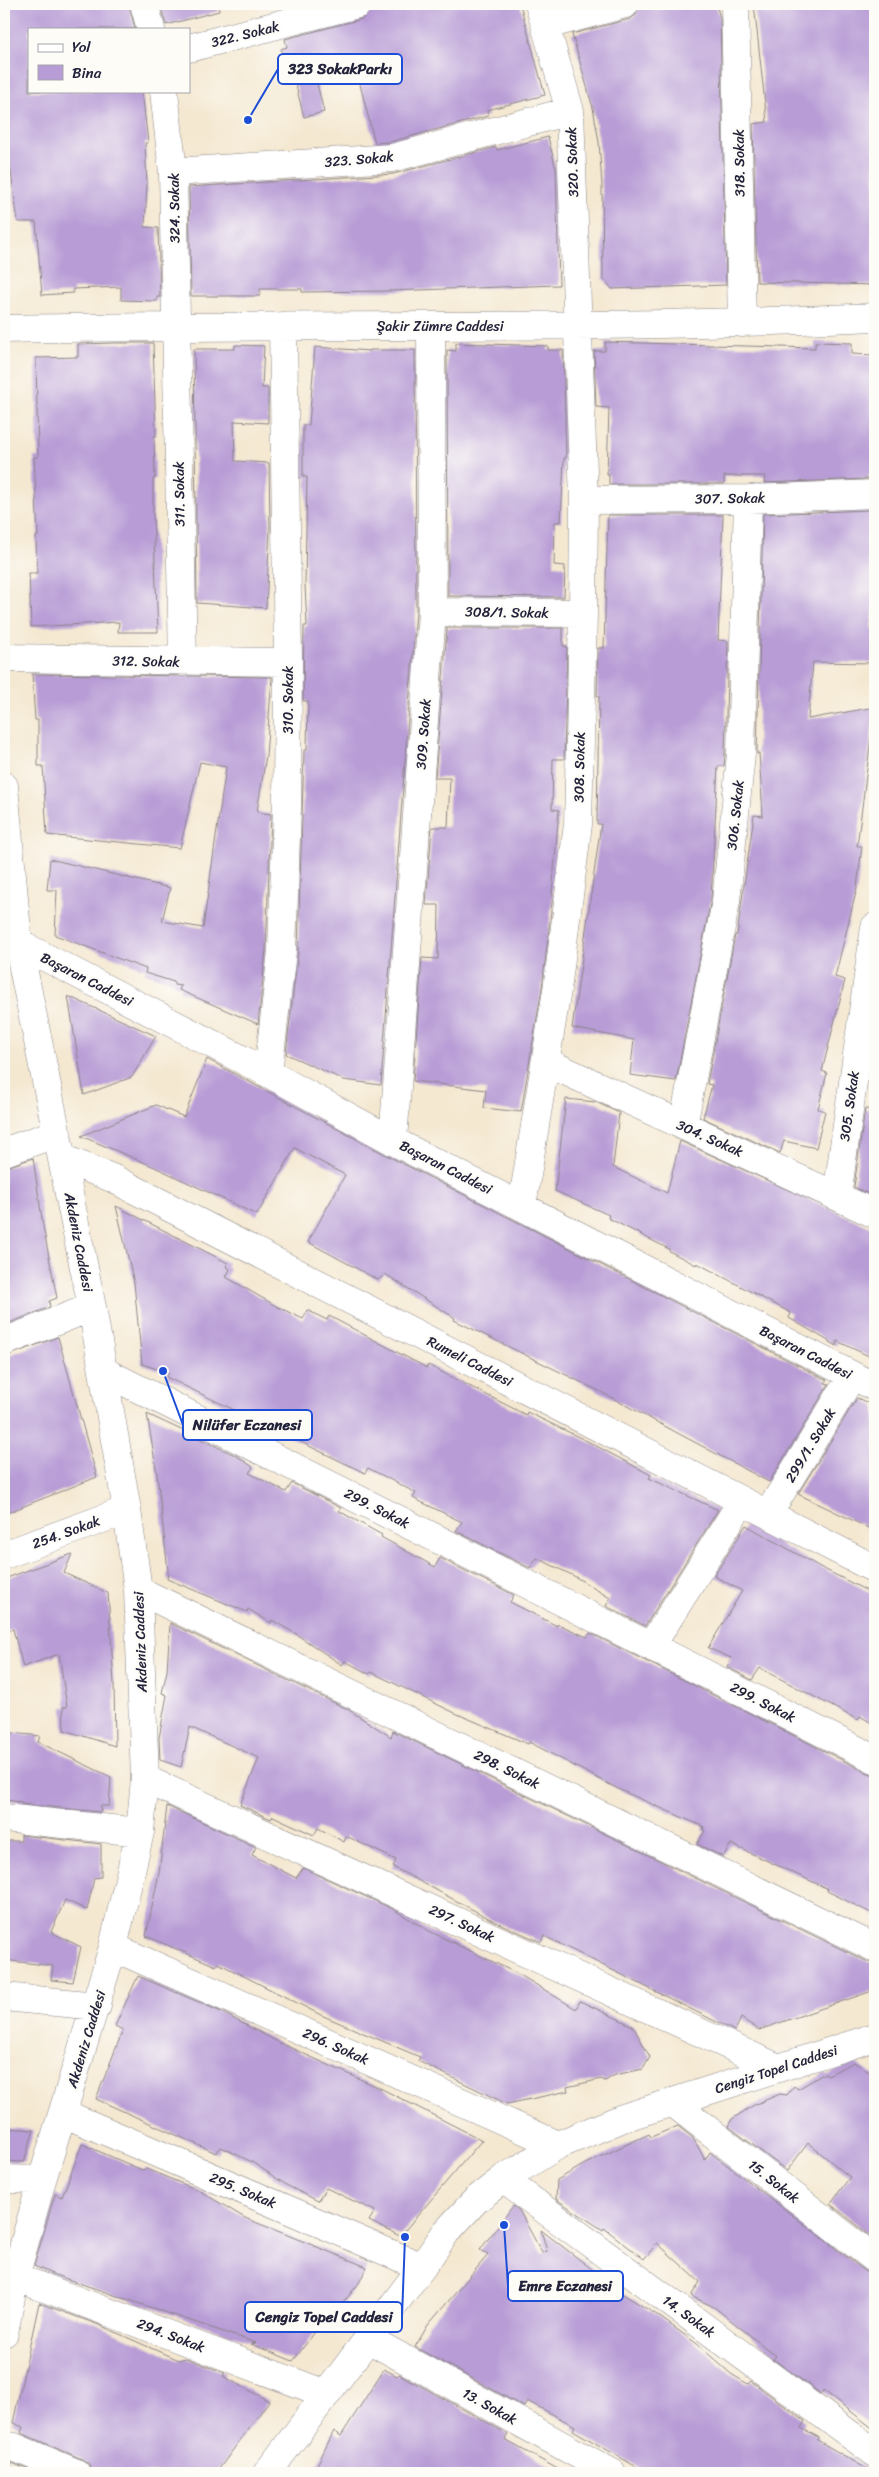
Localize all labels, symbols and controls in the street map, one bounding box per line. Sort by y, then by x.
street label: 322. Sokak [208,14,282,55]
legend [28,28,190,92]
text: Yol [72,34,91,60]
callout: 323 SokakParkı [278,54,402,84]
text: 323 SokakParkı [287,56,392,82]
text: Bina [72,60,102,86]
street label: 320. Sokak [559,126,586,198]
street label: 318. Sokak [726,128,753,197]
street label: 323. Sokak [324,144,395,175]
street label: 324. Sokak [161,172,188,243]
street label: Şakir Zümre Caddesi [376,314,505,339]
street label: 311. Sokak [166,461,193,527]
street label: 307. Sokak [695,485,766,512]
street label: 308/1. Sokak [465,599,550,626]
street label: 312. Sokak [112,648,180,675]
street label: 310. Sokak [276,665,301,734]
street label: 309. Sokak [409,697,438,770]
street label: 308. Sokak [566,731,593,803]
street label: 306. Sokak [719,778,752,851]
street label: Başaran Caddesi [36,945,139,1014]
street label: 305. Sokak [832,1069,867,1143]
street label: 304. Sokak [672,1113,748,1165]
street label: Başaran Caddesi [395,1133,498,1202]
street label: Akdeniz Caddesi [56,1189,101,1295]
street label: Başaran Caddesi [755,1318,858,1387]
street label: Rumeli Caddesi [422,1329,518,1394]
street label: 299/1. Sokak [778,1402,843,1488]
callout: Nilüfer Eczanesi [183,1410,312,1440]
text: Nilüfer Eczanesi [192,1412,302,1438]
street label: 299. Sokak [339,1481,415,1536]
street label: 254. Sokak [29,1508,104,1556]
street label: Akdeniz Caddesi [126,1590,155,1694]
street label: 299. Sokak [725,1675,801,1730]
street label: 298. Sokak [469,1743,545,1796]
street label: 297. Sokak [425,1897,499,1950]
street label: Akdeniz Caddesi [59,1986,114,2092]
street label: 296. Sokak [299,2021,374,2072]
street label: Cengiz Topel Caddesi [711,2037,842,2101]
street label: 15. Sokak [742,2153,806,2210]
street label: 295. Sokak [205,2165,281,2216]
callout: Emre Eczanesi [508,2271,623,2301]
text: Emre Eczanesi [518,2273,613,2299]
street label: 14. Sokak [657,2289,721,2345]
callout: Cengiz Topel Caddesi [245,2302,402,2332]
text: Cengiz Topel Caddesi [254,2304,393,2330]
street label: 294. Sokak [133,2311,209,2360]
street label: 13. Sokak [458,2381,522,2432]

